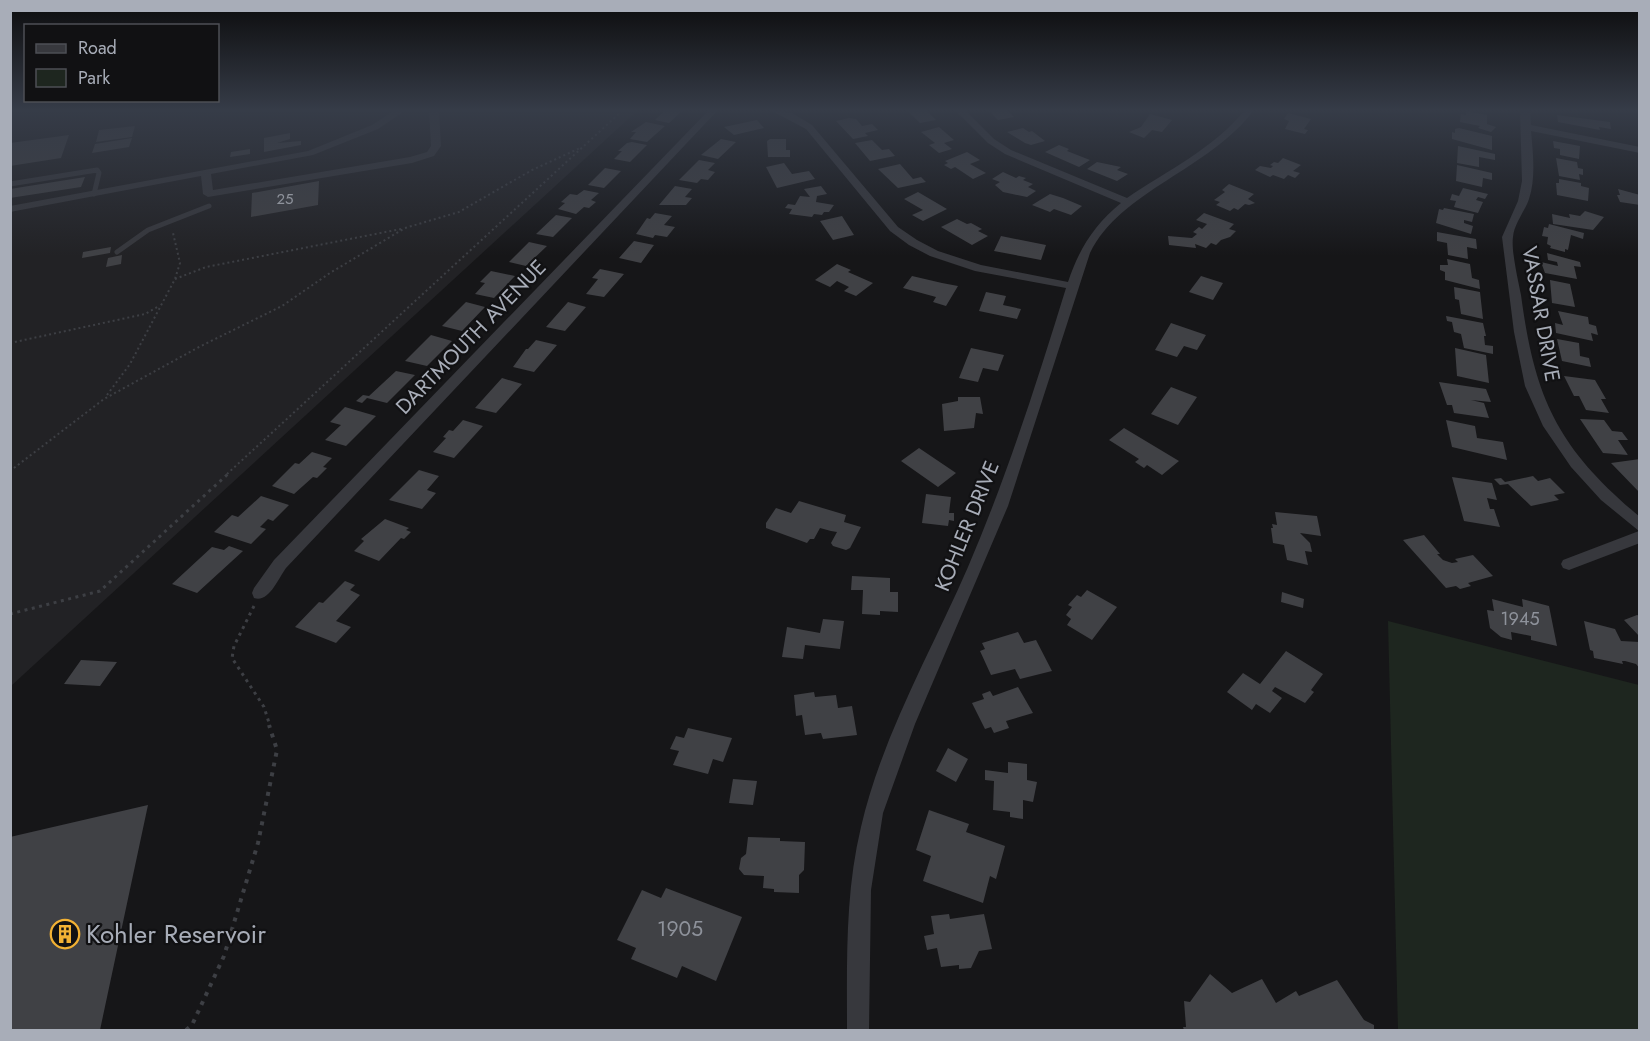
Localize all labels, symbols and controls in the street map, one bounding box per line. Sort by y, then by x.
legend [24,24,219,102]
text: Road [78,35,117,61]
text: Park [78,65,110,91]
house number: 25 [277,188,294,210]
street label: VASSAR DRIVE [1514,244,1568,384]
street label: DARTMOUTH AVENUE [389,253,553,421]
street label: KOHLER DRIVE [927,456,1007,596]
house number: 1945 [1500,606,1540,632]
house number: 1905 [657,914,703,944]
place label: Kohler Reservoir [86,915,266,953]
building icon: Kohler Reservoir [49,918,81,950]

